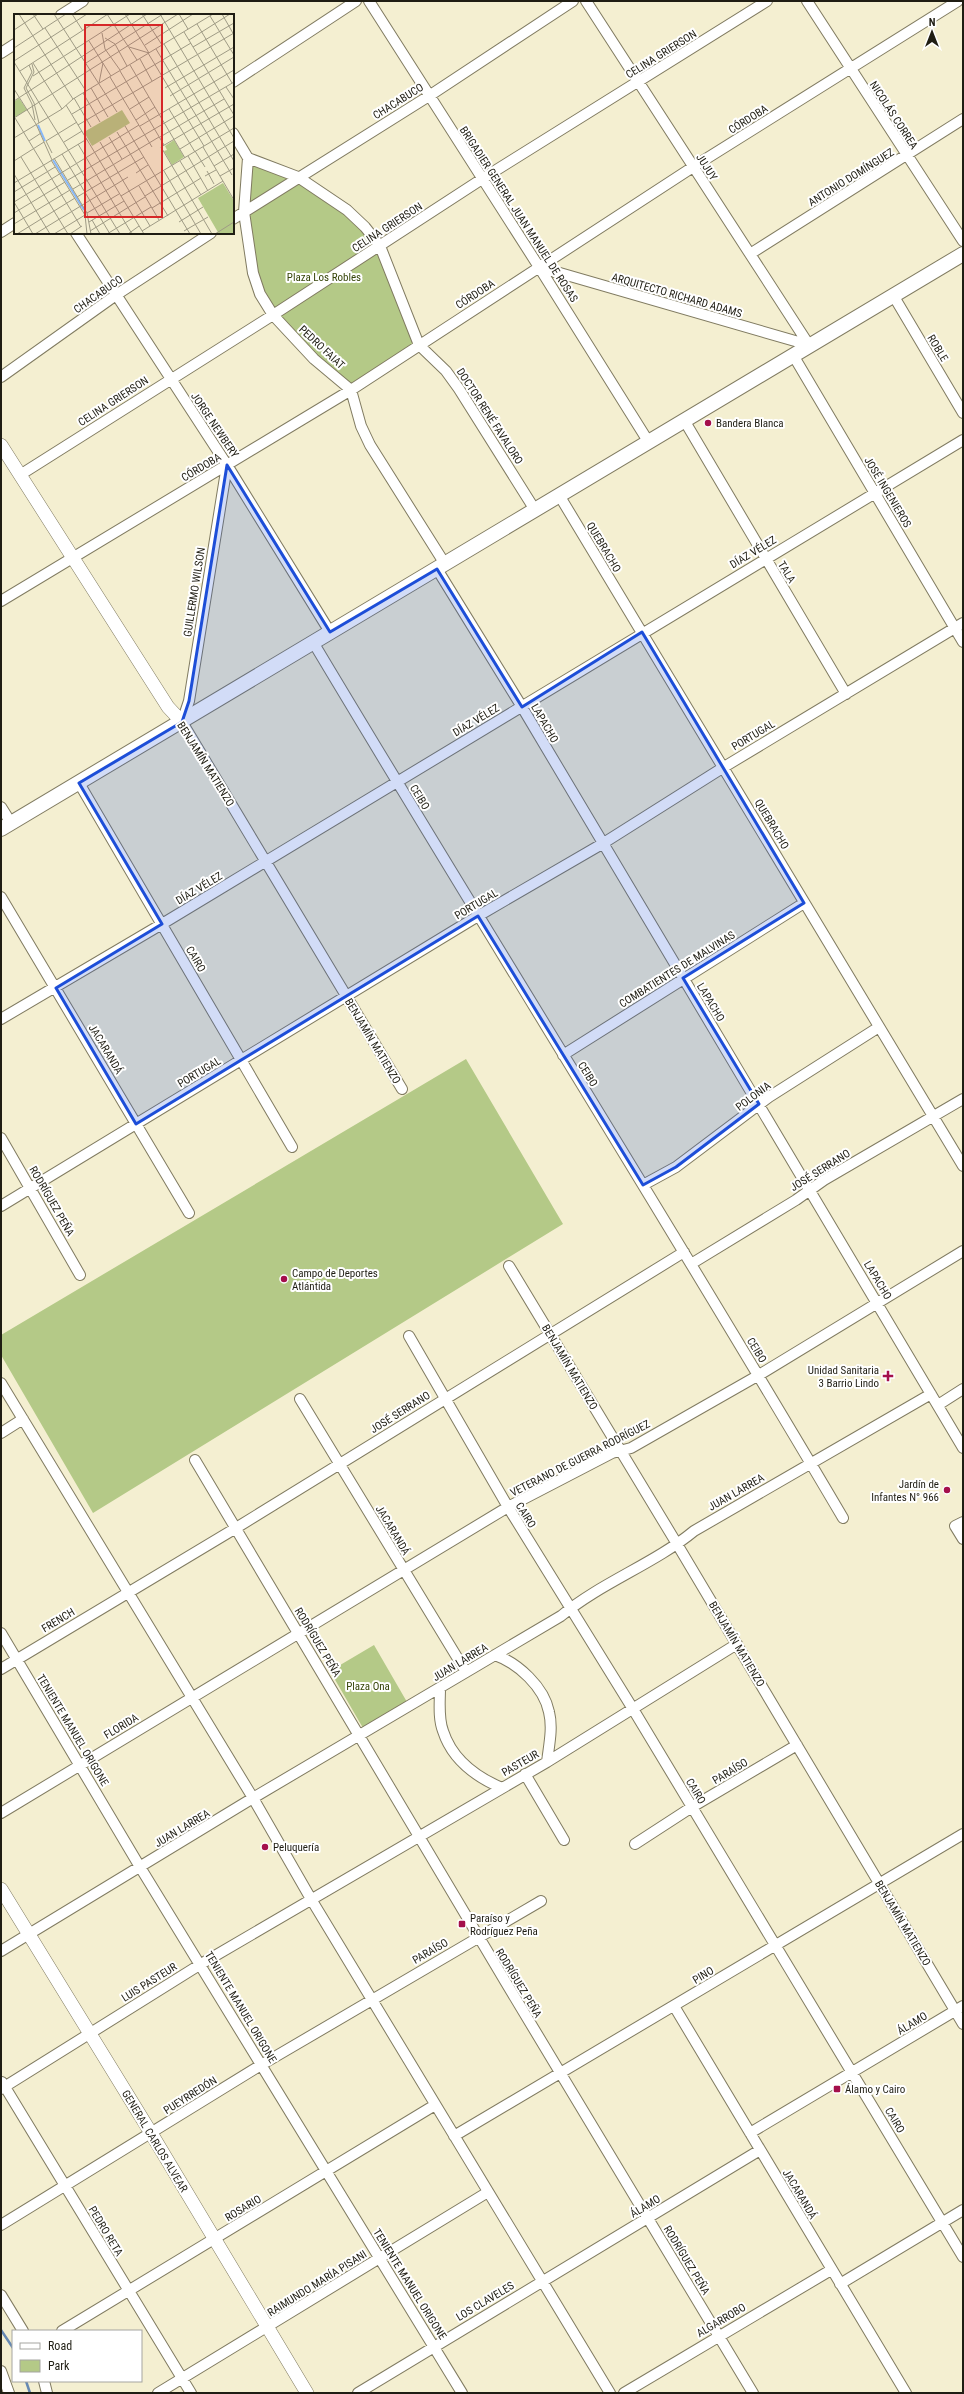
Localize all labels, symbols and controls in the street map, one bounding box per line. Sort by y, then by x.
north arrow [912,12,952,52]
inset map [14,14,234,234]
text: N [929,16,936,29]
street label: CELINA GRIERSON [623,27,699,81]
street label: NICOLÁS CORREA [867,79,921,152]
street label: CHACABUCO [371,81,426,122]
street label: CÓRDOBA [726,102,771,137]
street label: BRIGADIER GENERAL JUAN MANUEL DE ROSAS [457,124,581,305]
street label: ANTONIO DOMÍNGUEZ [806,146,897,209]
street label: JUJUY [693,152,720,183]
street label: CELINA GRIERSON [350,200,425,255]
park label: Plaza Los Robles [287,271,361,284]
street label: ARQUITECTO RICHARD ADAMS [610,271,744,320]
street label: CHACABUCO [71,273,125,316]
street label: CÓRDOBA [453,277,498,312]
street label: PEDRO FAIAT [296,323,347,372]
street label: ROBLE [924,332,951,365]
street label: DOCTOR RENÉ FAVALORO [454,366,526,467]
street label: CELINA GRIERSON [76,374,151,429]
street label: JORGE NEWBERY [188,390,241,461]
place label: Bandera Blanca [716,417,784,430]
marker: Bandera Blanca [703,418,713,428]
street label: CÓRDOBA [179,450,224,484]
street label: JOSÉ INGENIEROS [861,454,914,530]
street label: QUEBRACHO [584,520,624,575]
street label: DÍAZ VÉLEZ [728,533,779,571]
street label: GUILLERMO WILSON [181,547,208,638]
street label: TALA [775,559,798,586]
street label: DÍAZ VÉLEZ [451,701,502,739]
street label: LAPACHO [528,701,561,745]
street label: PORTUGAL [729,717,777,753]
street label: BENJAMÍN MATIENZO [174,720,237,809]
street label: CEIBO [407,782,432,812]
street label: QUEBRACHO [752,797,792,852]
street label: DÍAZ VÉLEZ [174,869,225,907]
street label: PORTUGAL [452,886,500,922]
street label: COMBATIENTES DE MALVINAS [617,928,738,1010]
street label: CAIRO [183,944,208,975]
street label: LAPACHO [694,980,727,1024]
street label: BENJAMÍN MATIENZO [342,996,403,1086]
street label: JACARANDÁ [86,1022,126,1077]
street label: PORTUGAL [175,1054,223,1090]
street label: CEIBO [575,1059,600,1089]
street label: POLONIA [733,1079,774,1114]
street label: JOSÉ SERRANO [788,1147,853,1194]
street label: RODRÍGUEZ PEÑA [26,1164,77,1239]
street label: LAPACHO [861,1258,894,1302]
place label: Campo de Deportes Atlántida [292,1267,378,1293]
marker: Campo de Deportes Atlántida [279,1274,289,1284]
street label: BENJAMÍN MATIENZO [539,1322,600,1412]
street label: CEIBO [744,1335,769,1365]
place label: Unidad Sanitaria 3 Barrio Lindo [808,1364,879,1390]
marker: Unidad Sanitaria 3 Barrio Lindo [882,1370,894,1382]
street label: JOSÉ SERRANO [368,1389,433,1436]
street label: VETERANO DE GUERRA RODRÍGUEZ [508,1417,653,1499]
street label: JUAN LARREA [706,1471,767,1514]
place label: Jardín de Infantes N° 966 [871,1478,939,1504]
marker: Jardín de Infantes N° 966 [942,1485,952,1495]
street label: CAIRO [513,1500,538,1530]
street label: JACARANDÁ [373,1503,413,1558]
street label: BENJAMÍN MATIENZO [706,1599,767,1689]
street label: FRENCH [39,1605,77,1635]
street label: RODRÍGUEZ PEÑA [292,1605,344,1680]
street label: JUAN LARREA [430,1640,491,1684]
street label: TENIENTE MANUEL ORIGONE [34,1672,111,1789]
park label: Plaza Ona [346,1680,390,1693]
street label: FLORIDA [102,1711,141,1742]
street label: PASTEUR [499,1748,541,1779]
street label: PARAÍSO [710,1756,750,1787]
street label: CAIRO [683,1776,708,1807]
street label: JUAN LARREA [152,1806,213,1850]
place label: Peluquería [273,1841,319,1854]
marker: Peluquería [260,1842,270,1852]
street label: BENJAMÍN MATIENZO [872,1878,933,1968]
place label: Paraíso y Rodríguez Peña [470,1912,538,1938]
marker: Paraíso y Rodríguez Peña [457,1919,467,1929]
street label: PARAÍSO [410,1936,450,1967]
street label: RODRÍGUEZ PEÑA [493,1946,545,2021]
street label: TENIENTE MANUEL ORIGONE [202,1949,279,2066]
street label: LUIS PASTEUR [119,1960,179,2005]
street label: PINO [690,1964,716,1987]
street label: ÁLAMO [895,2009,930,2037]
street label: PUEYRREDÓN [161,2074,219,2117]
place label: Álamo y Cairo [845,2083,906,2096]
marker: Álamo y Cairo [832,2084,842,2094]
street label: GENERAL CARLOS ALVEAR [119,2088,190,2195]
street label: CAIRO [882,2105,907,2136]
street label: JACARANDÁ [780,2167,820,2222]
street label: ÁLAMO [628,2192,663,2220]
street label: ROSARIO [223,2193,264,2224]
street label: PEDRO RETA [86,2204,126,2259]
street label: RODRÍGUEZ PEÑA [661,2223,713,2298]
street label: TENIENTE MANUEL ORIGONE [370,2226,449,2343]
street label: RAIMUNDO MARÍA PISANI [265,2248,369,2319]
street label: LOS CLAVELES [454,2279,517,2324]
street label: ALGARROBO [694,2301,748,2340]
legend [12,2330,142,2382]
text: Road [48,2339,72,2353]
text: Park [48,2359,70,2373]

